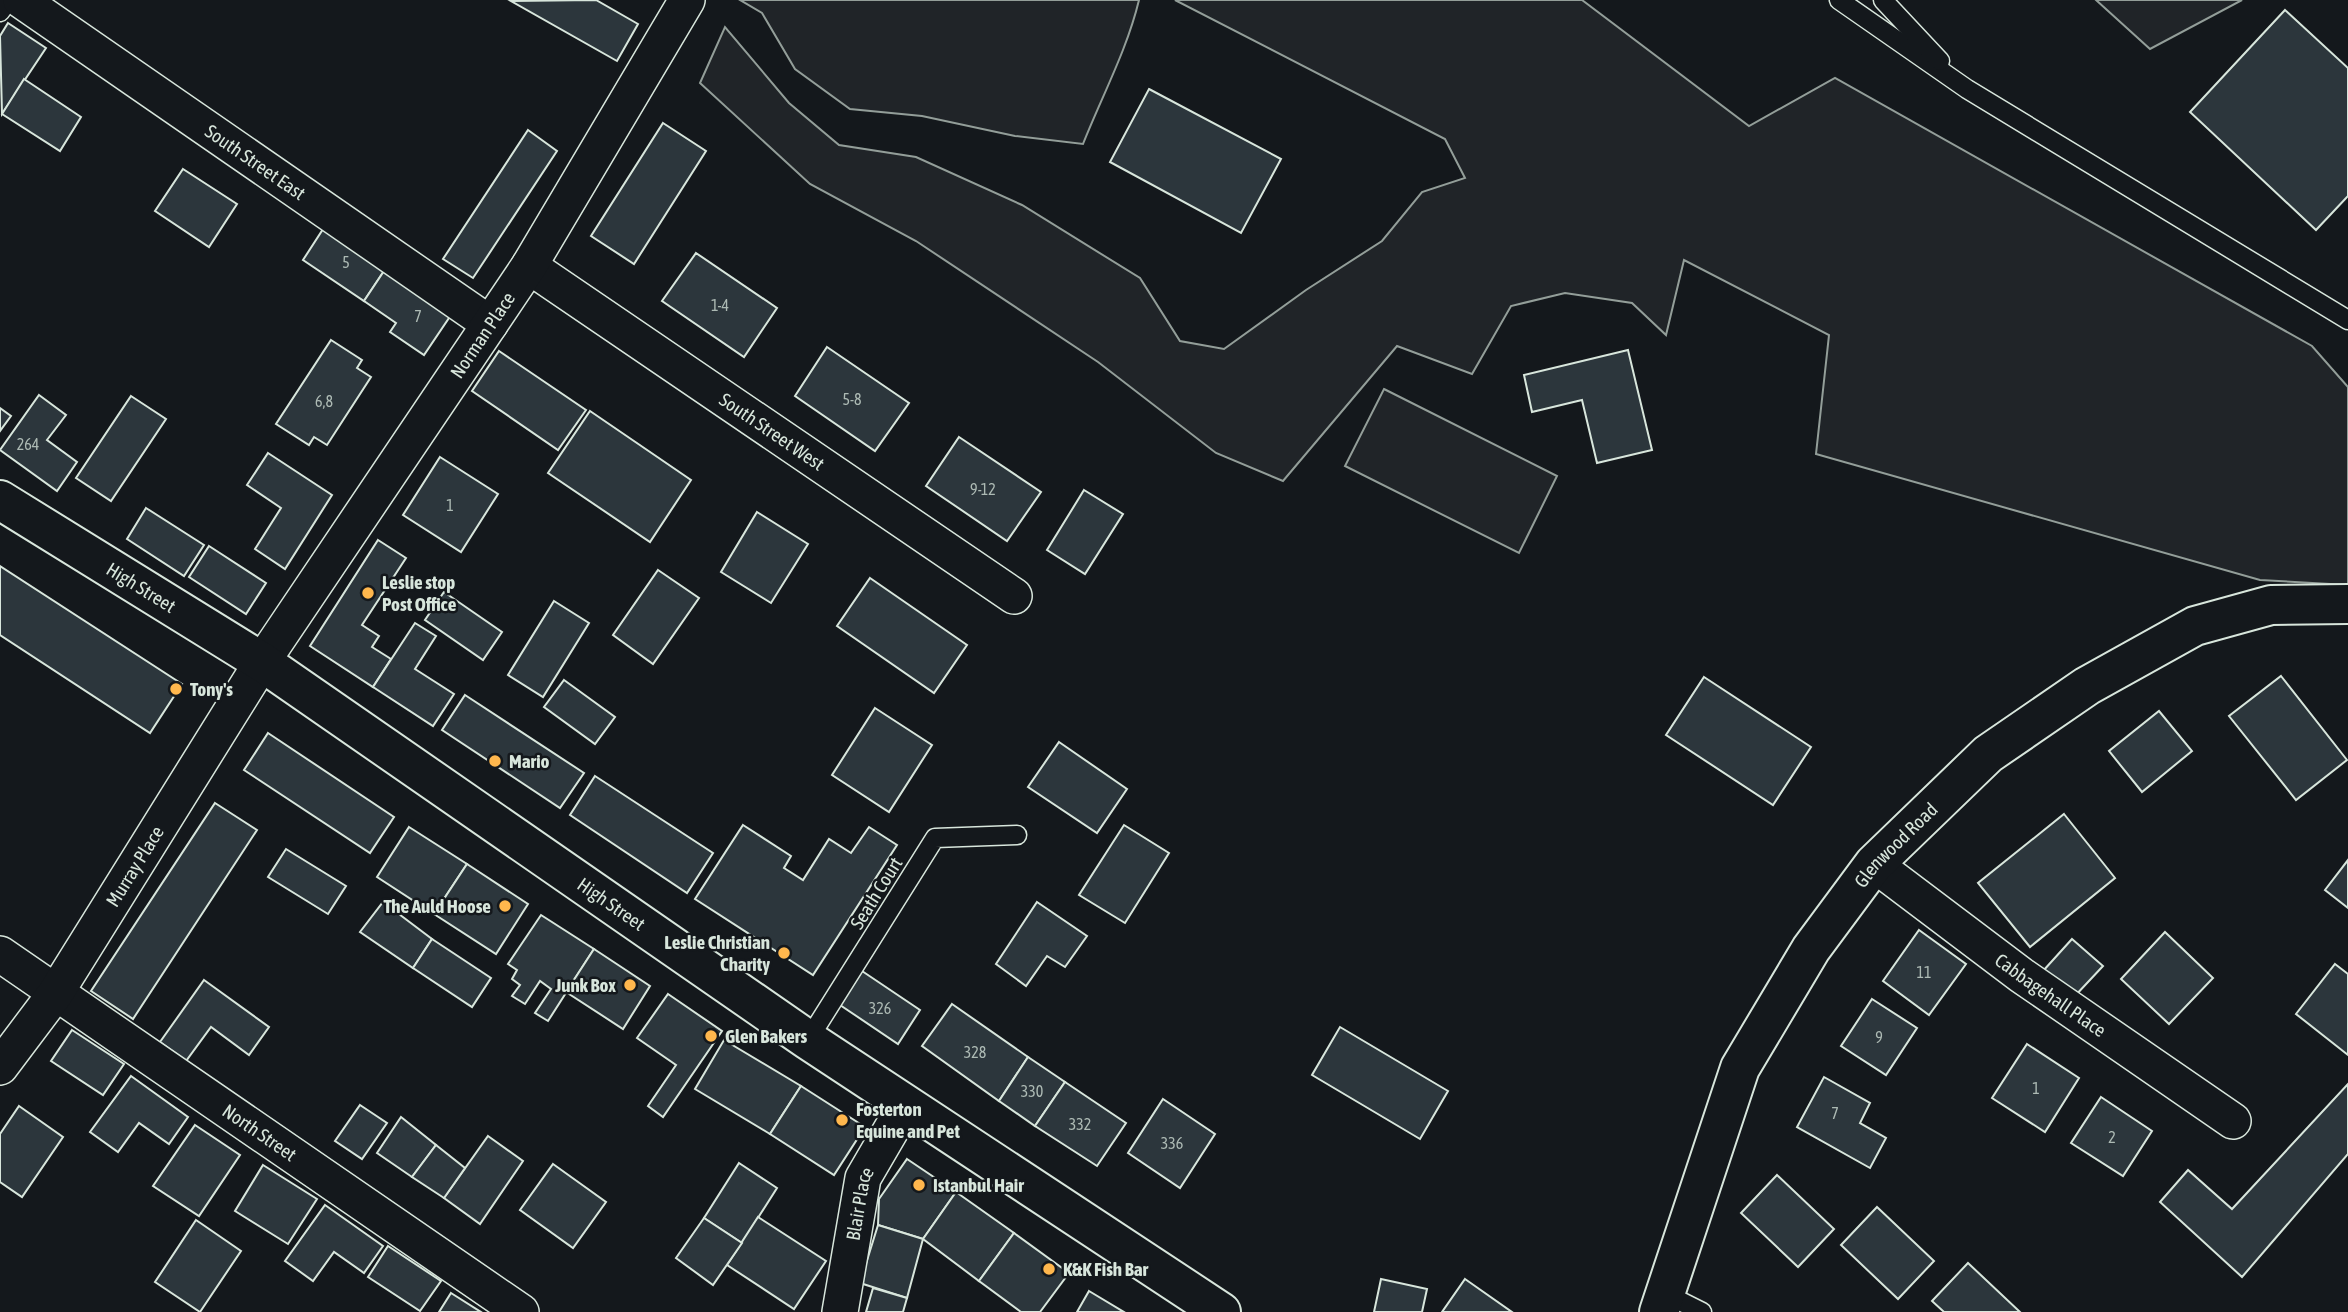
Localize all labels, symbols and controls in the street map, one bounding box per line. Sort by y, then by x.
street label: South Street East [201,120,310,204]
house number: 5 [342,253,350,271]
street label: Norman Place [446,288,519,382]
house number: 1-4 [711,296,729,314]
house number: 7 [414,307,422,325]
street label: South Street West [716,388,829,475]
house number: 5-8 [842,390,862,408]
house number: 6,8 [315,392,333,410]
house number: 264 [17,435,39,453]
house number: 9-12 [970,480,996,498]
house number: 1 [446,496,454,514]
street label: High Street [103,558,180,617]
place label: Leslie stop Post Office [382,571,457,615]
marker: Leslie stop Post Office [360,585,376,601]
place label: Tony's [190,678,233,700]
marker: Tony's [168,681,184,697]
place label: Mario [509,750,550,772]
marker: Mario [487,753,503,769]
street label: Glenwood Road [1849,798,1942,892]
street label: Murray Place [101,822,168,911]
street label: Seath Court [845,853,907,933]
street label: High Street [573,873,649,935]
place label: The Auld Hoose [383,895,491,917]
marker: The Auld Hoose [497,898,513,914]
place label: Leslie Christian Charity [664,931,770,975]
marker: Leslie Christian Charity [776,945,792,961]
street label: Cabbagehall Place [1991,949,2110,1041]
house number: 11 [1916,963,1932,981]
place label: Junk Box [554,974,616,996]
marker: Junk Box [622,977,638,993]
house number: 326 [869,999,891,1017]
place label: Glen Bakers [725,1025,807,1047]
marker: Glen Bakers [703,1028,719,1044]
house number: 9 [1875,1028,1883,1046]
house number: 328 [964,1043,986,1061]
house number: 1 [2032,1079,2040,1097]
house number: 330 [1021,1082,1043,1100]
place label: Fosterton Equine and Pet [856,1098,960,1142]
street label: North Street [219,1099,301,1165]
house number: 7 [1831,1104,1839,1122]
marker: Fosterton Equine and Pet [834,1112,850,1128]
house number: 332 [1069,1115,1091,1133]
house number: 2 [2108,1128,2116,1146]
house number: 336 [1161,1134,1183,1152]
street label: Blair Place [841,1163,878,1242]
place label: Istanbul Hair [933,1174,1024,1196]
marker: Istanbul Hair [911,1177,927,1193]
place label: K&K Fish Bar [1063,1258,1148,1280]
marker: K&K Fish Bar [1041,1261,1057,1277]

